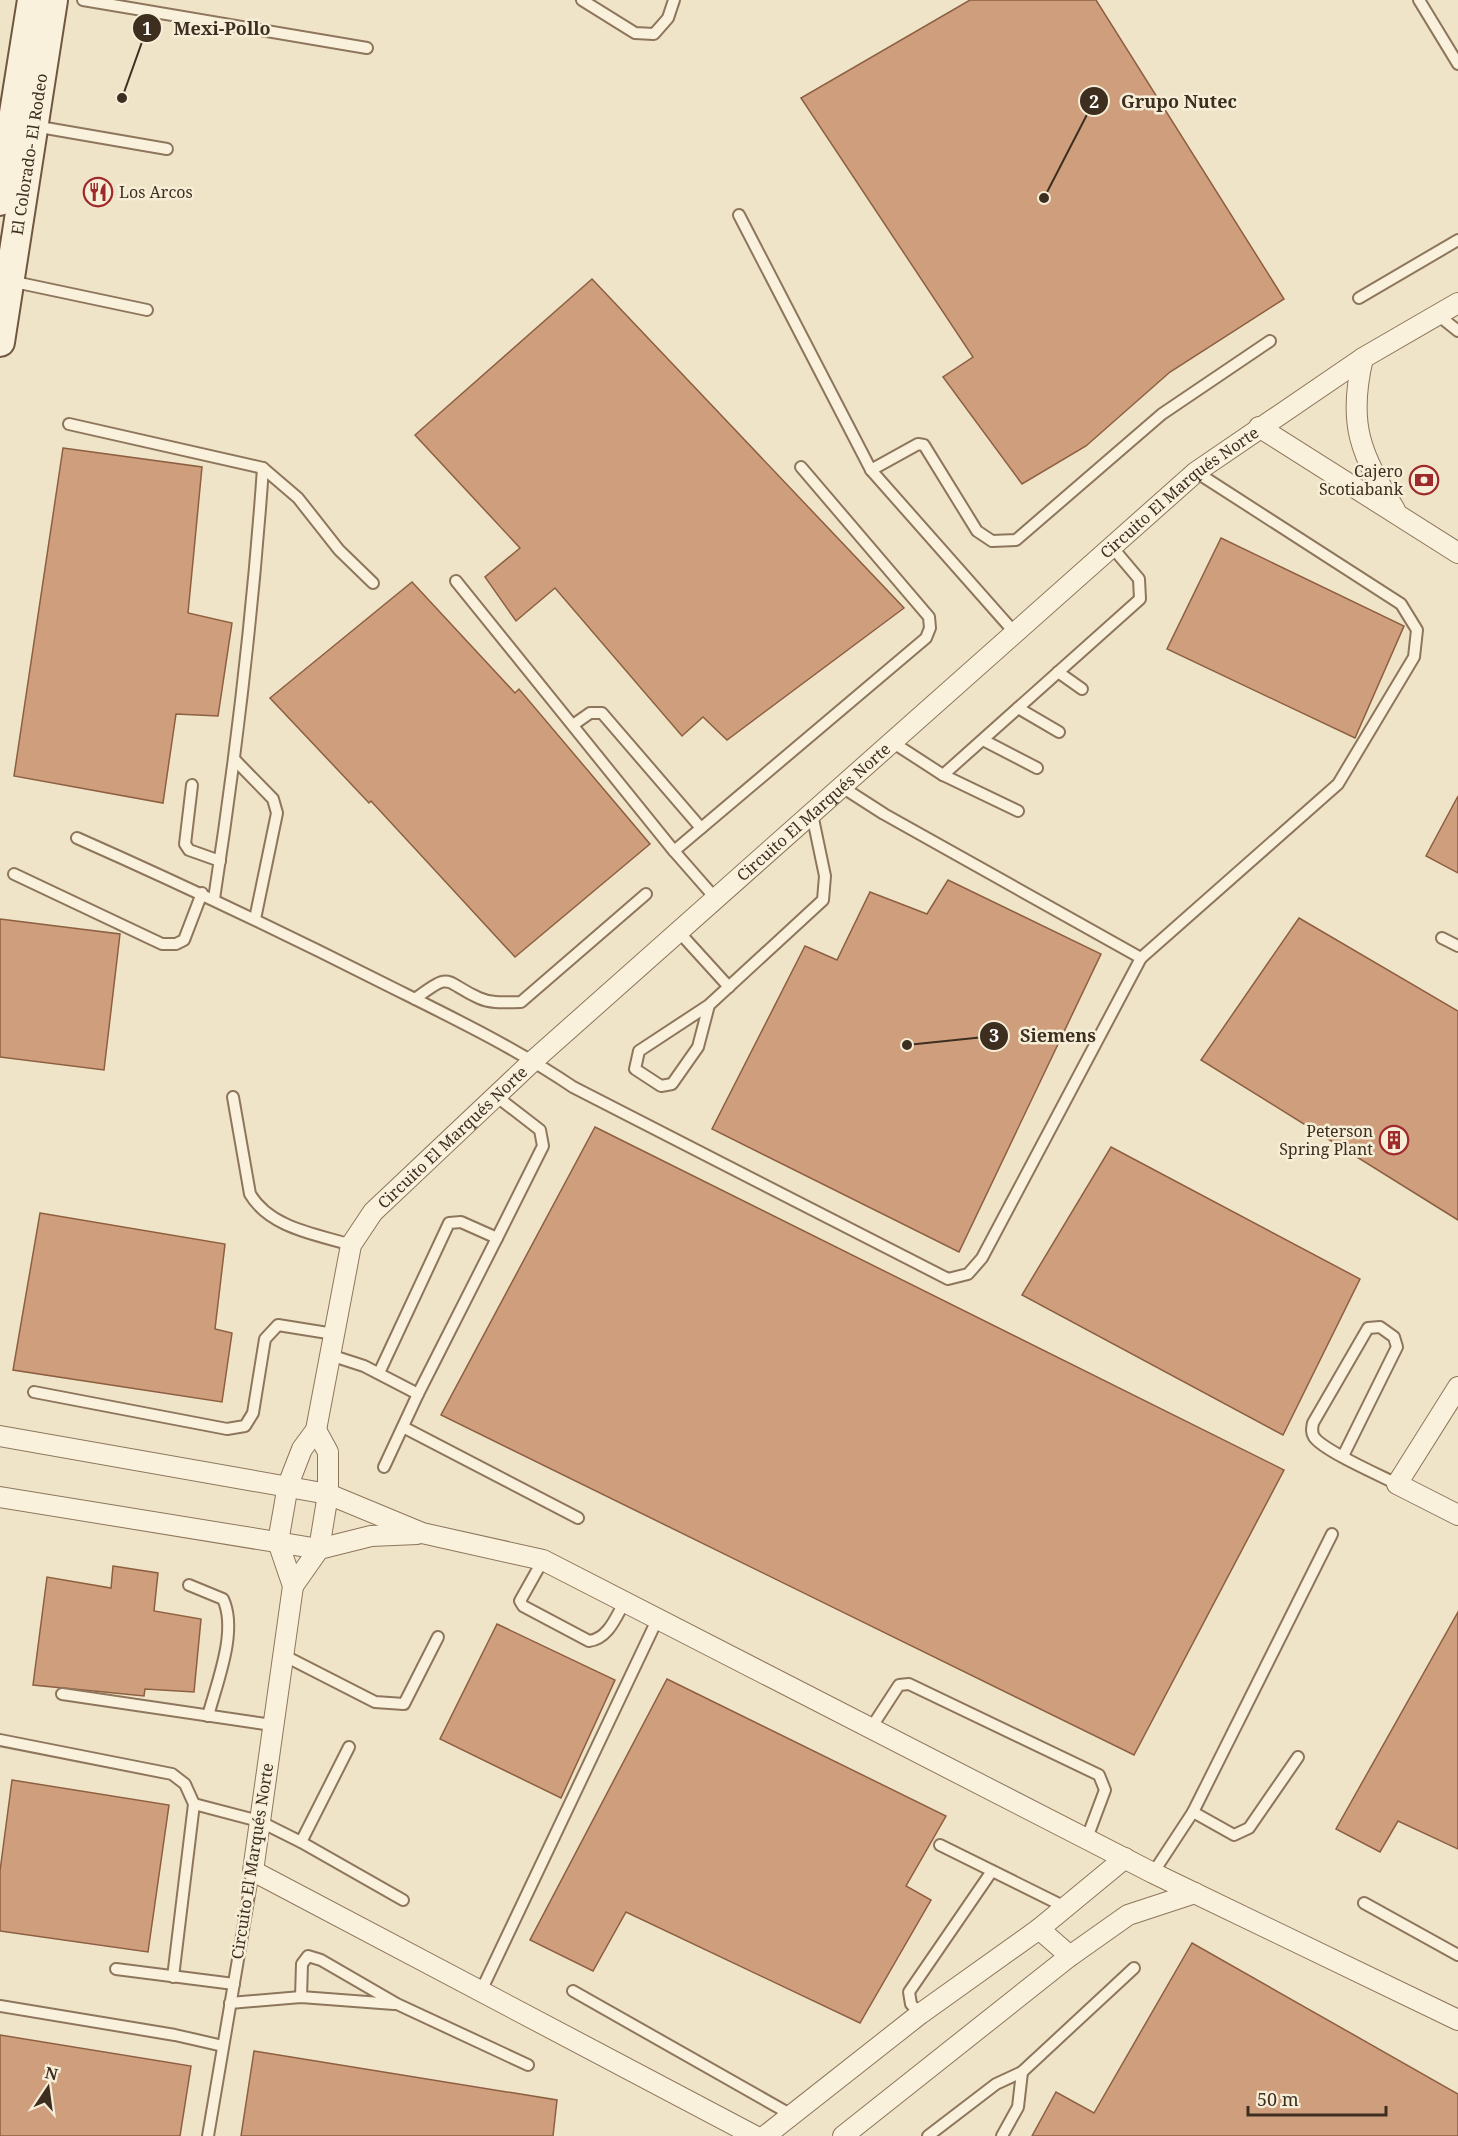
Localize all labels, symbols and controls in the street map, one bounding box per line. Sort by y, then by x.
callout: Mexi-Pollo [132,10,283,46]
text: 1 [142,16,152,40]
text: Mexi-Pollo [173,16,271,40]
street label: El Colorado- El Rodeo [6,72,52,237]
callout: Grupo Nutec [1079,83,1249,119]
text: 2 [1089,89,1099,113]
text: Grupo Nutec [1121,89,1237,113]
restaurant icon: Los Arcos [82,176,114,208]
place label: Los Arcos [119,181,193,203]
street label: Circuito El Marqués Norte [1095,421,1263,563]
place label: Cajero Scotiabank [1319,460,1404,500]
bank icon: Cajero Scotiabank [1408,464,1440,496]
street label: Circuito El Marqués Norte [732,738,895,886]
callout: Siemens [979,1018,1108,1054]
text: 3 [989,1023,999,1047]
text: Siemens [1020,1023,1096,1047]
street label: Circuito El Marqués Norte [373,1061,532,1213]
place label: Peterson Spring Plant [1279,1120,1373,1160]
building icon: Peterson Spring Plant [1378,1124,1410,1156]
street label: Circuito El Marqués Norte [226,1761,278,1961]
north arrow [18,2058,78,2118]
text: N [43,2061,60,2086]
scale bar [1248,2079,1386,2117]
text: 50 m [1257,2087,1299,2111]

